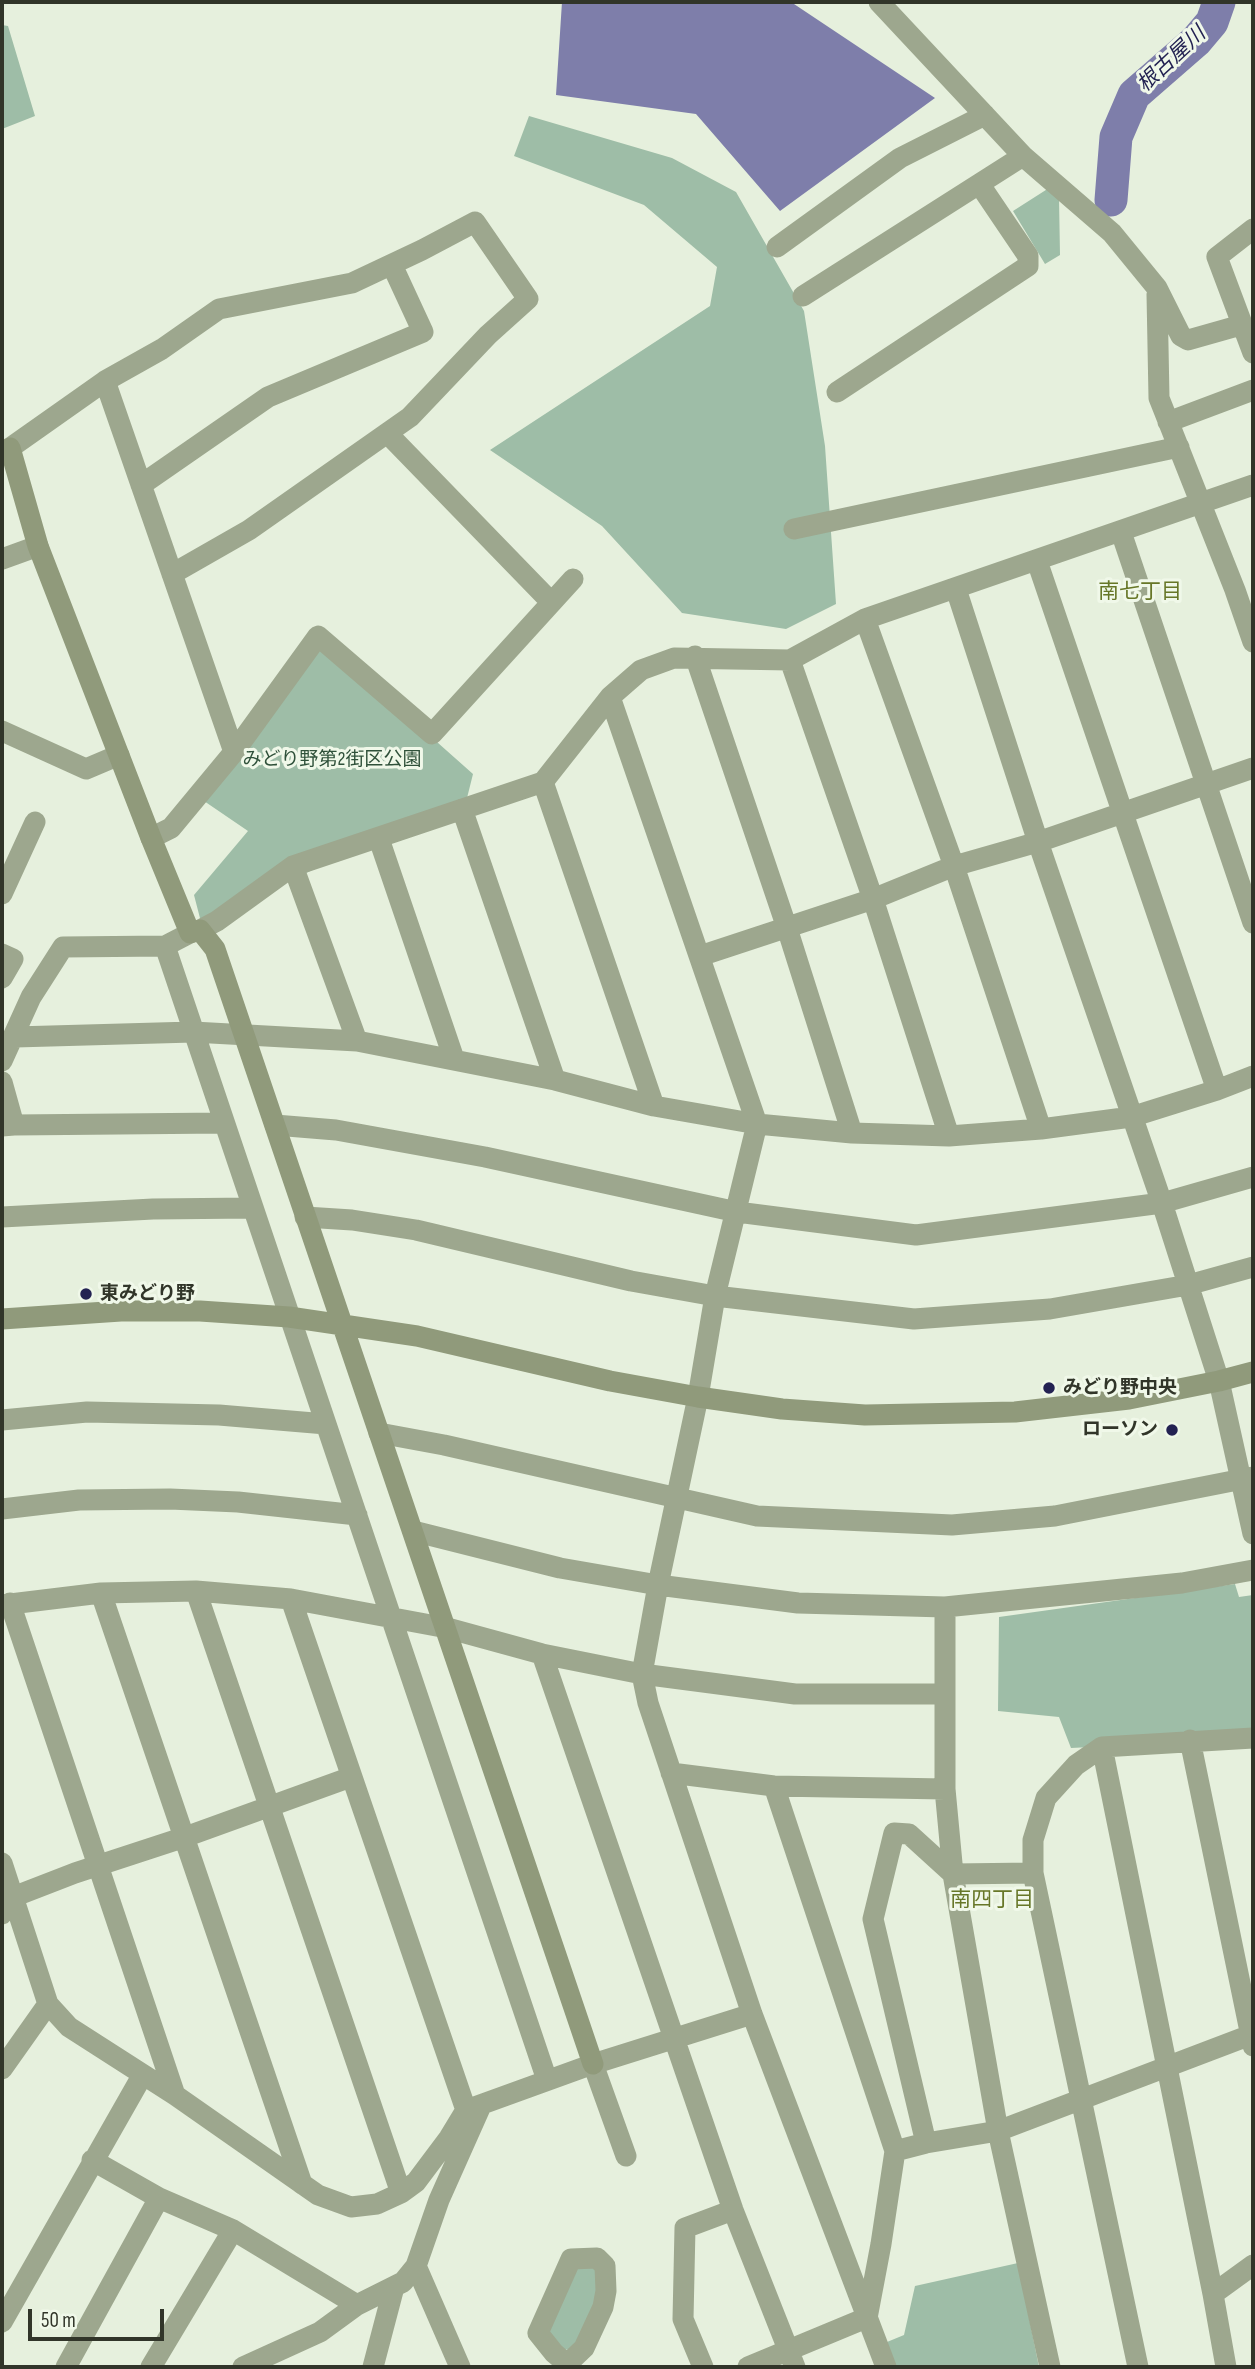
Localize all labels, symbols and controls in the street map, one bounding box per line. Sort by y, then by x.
water label: 根古屋川 [1133,22,1211,98]
district label: 南七丁目 [1098,580,1182,606]
park label: みどり野第2街区公園 [243,749,421,771]
place label: 東みどり野 [100,1283,195,1305]
marker: 東みどり野 [78,1286,94,1302]
place label: みどり野中央 [1063,1377,1177,1399]
marker: みどり野中央 [1041,1380,1057,1396]
place label: ローソン [1082,1419,1158,1441]
marker: ローソン [1164,1422,1180,1438]
district label: 南四丁目 [950,1888,1034,1914]
scale bar [32,2296,168,2340]
text: 50 m [41,2308,76,2333]

